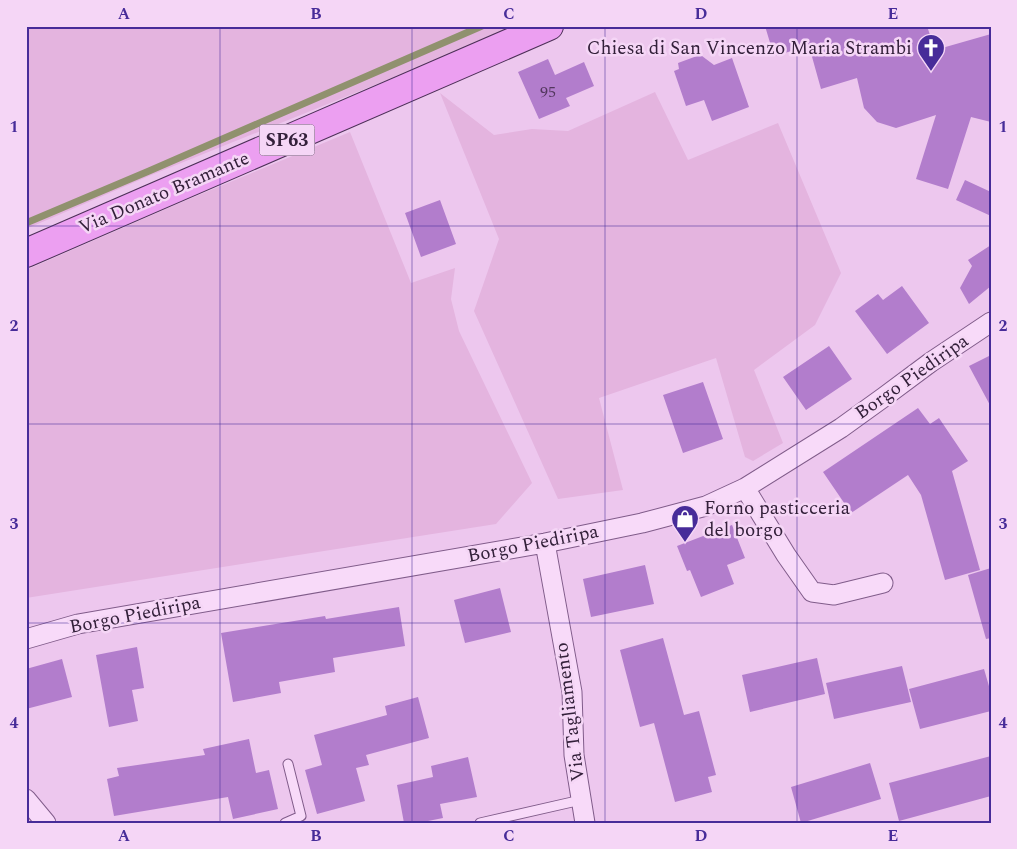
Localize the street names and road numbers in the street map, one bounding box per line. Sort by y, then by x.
road number: SP63 [260,124,314,156]
street label: Via Donato Bramante [74,144,254,242]
street label: Borgo Piediripa [849,327,975,427]
street label: Borgo Piediripa [465,517,602,571]
street label: Borgo Piediripa [67,588,204,642]
street label: Via Tagliamento [547,641,593,783]

